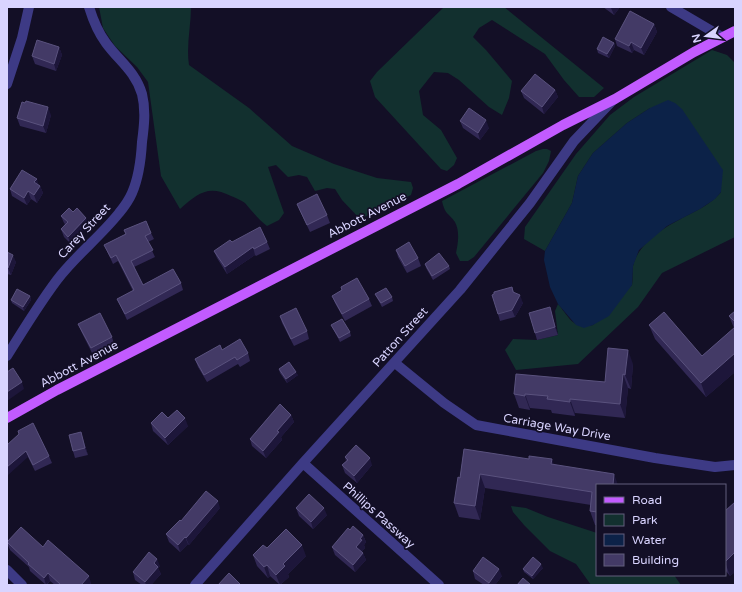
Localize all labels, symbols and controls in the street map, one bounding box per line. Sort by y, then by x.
north arrow [686,16,726,56]
text: N [689,32,704,44]
street label: Abbott Avenue [325,189,409,241]
street label: Carey Street [55,200,113,261]
street label: Patton Street [370,304,431,370]
street label: Abbott Avenue [38,337,121,390]
street label: Carriage Way Drive [502,411,612,443]
street label: Phillips Passway [340,479,418,551]
legend [596,484,726,576]
text: Road [632,493,662,507]
text: Park [632,513,658,527]
text: Water [632,533,667,547]
text: Building [632,553,679,567]

